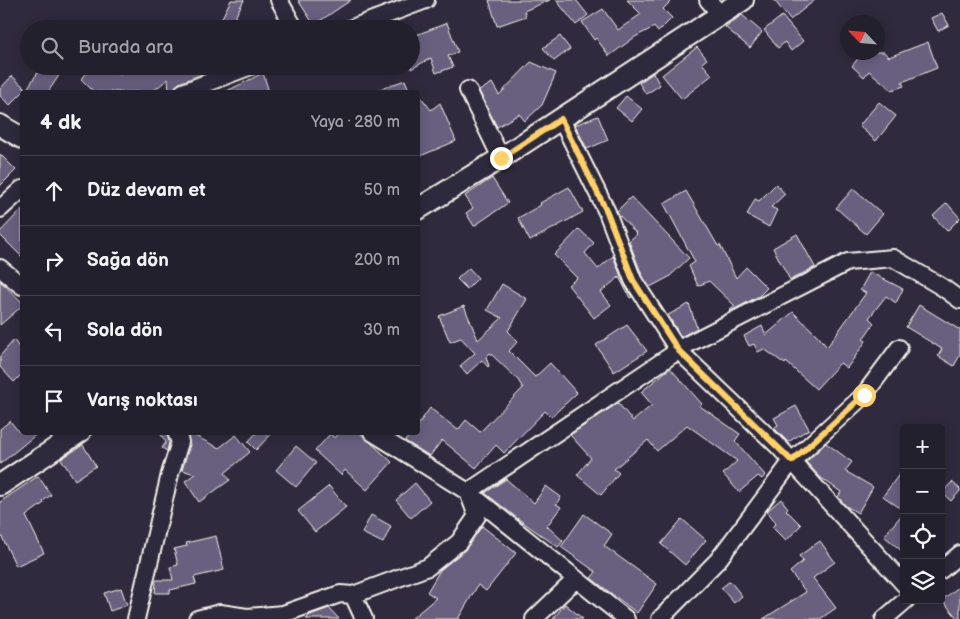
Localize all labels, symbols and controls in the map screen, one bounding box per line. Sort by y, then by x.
north arrow [840,15,885,60]
search box [20,20,420,75]
icon: search [38,34,66,62]
text: Burada ara [78,36,174,59]
text: 4 dk [40,110,81,135]
text: Yaya · 280 m [311,113,400,132]
route end [490,147,513,170]
icon: ahead [40,177,68,205]
text: Düz devam et [87,179,206,202]
text: 50 m [364,181,400,200]
icon: right [40,247,68,275]
text: Sağa dön [87,249,169,272]
text: 200 m [354,251,400,270]
icon: left [40,317,68,345]
text: Sola dön [87,319,163,342]
text: 30 m [363,321,400,340]
route start [853,384,876,407]
icon: arrive [40,387,68,415]
text: Varış noktası [87,389,198,412]
map controls [900,424,945,604]
button: + [900,424,945,469]
button: − [900,469,945,514]
button: locate [900,514,945,559]
button: layers [900,559,945,604]

